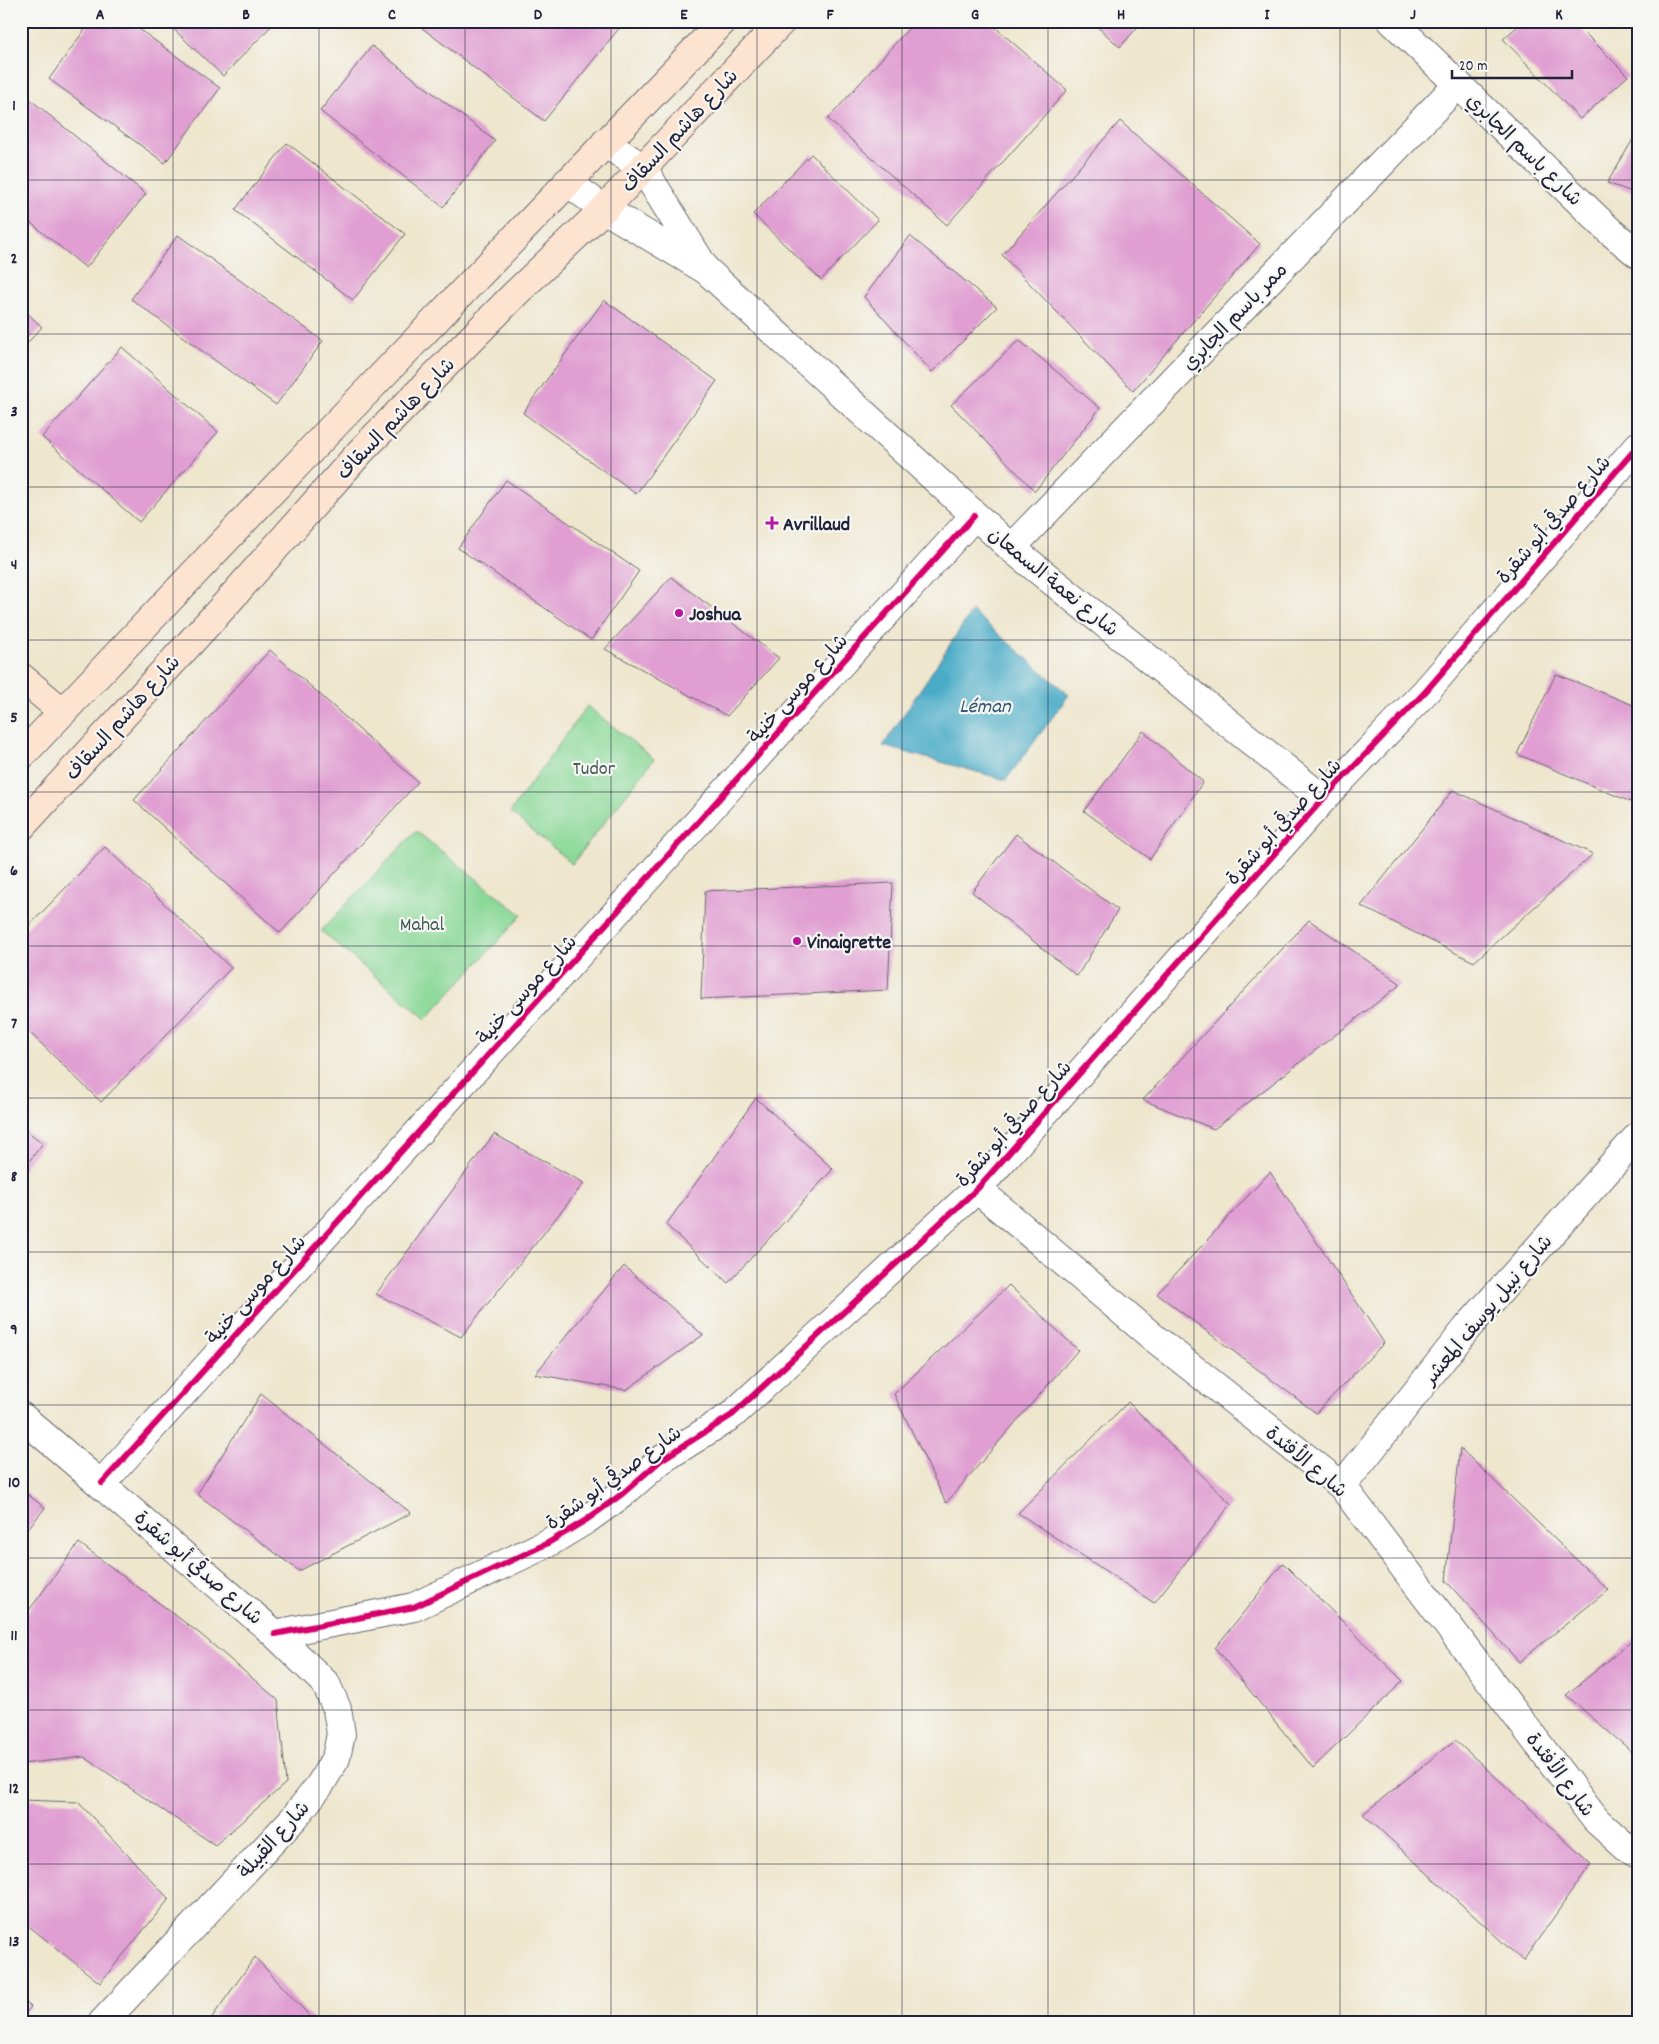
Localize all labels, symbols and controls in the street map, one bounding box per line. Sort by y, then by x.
text: A [96,4,105,27]
text: B [242,4,250,27]
text: C [388,4,396,27]
text: D [534,4,543,27]
text: E [680,4,688,27]
text: F [826,4,834,27]
text: G [971,4,979,27]
text: H [1117,4,1125,27]
text: I [1265,4,1271,27]
text: J [1410,4,1416,27]
text: K [1555,4,1563,27]
scale bar [1452,48,1572,80]
text: 20 m [1459,56,1487,78]
street label: شارع هاشم السقاف [616,64,746,200]
street label: شارع باسم الجابري [1459,88,1587,214]
text: 1 [12,95,16,118]
text: 2 [11,248,18,271]
street label: ممر باسم الجابري [1177,258,1295,378]
street label: شارع هاشم السقاف [331,353,463,487]
text: 3 [10,401,18,424]
street label: شارع صدقي أبو شقرة [1490,449,1619,591]
place label: Avrillaud [783,512,850,540]
marker: Avrillaud [765,516,779,530]
street label: شارع نعمة السمعان [981,522,1123,645]
text: 4 [11,554,17,577]
place label: Joshua [689,602,741,630]
marker: Joshua [673,607,685,619]
street label: شارع موسى خنية [742,629,856,751]
street label: شارع هاشم السقاف [60,650,188,788]
water label: Léman [959,693,1012,723]
text: 5 [10,707,18,730]
street label: شارع صدقي أبو شقرة [1219,752,1350,893]
park label: Tudor [573,756,616,784]
text: 6 [10,860,18,883]
park label: Mahal [400,912,444,940]
street label: شارع موسى خنية [471,930,585,1052]
place label: Vinaigrette [807,930,891,958]
marker: Vinaigrette [791,935,803,947]
text: 7 [11,1013,17,1036]
street label: شارع صدقي أبو شقرة [949,1054,1080,1195]
text: 8 [11,1166,18,1189]
street label: شارع موسى خنية [200,1230,314,1352]
street label: شارع نبيل يوسف المعشر [1417,1230,1561,1394]
text: 9 [10,1319,18,1342]
street label: شارع صدقي أبو شقرة [540,1419,689,1538]
street label: شارع الأفئدة [1258,1419,1353,1506]
text: 10 [8,1472,20,1495]
street label: شارع صدقي أبو شقرة [127,1504,269,1633]
text: 11 [10,1625,18,1648]
street label: شارع الأفئدة [1518,1726,1601,1824]
text: 12 [9,1778,19,1801]
street label: شارع القبيلة [233,1796,318,1886]
text: 13 [9,1931,19,1954]

